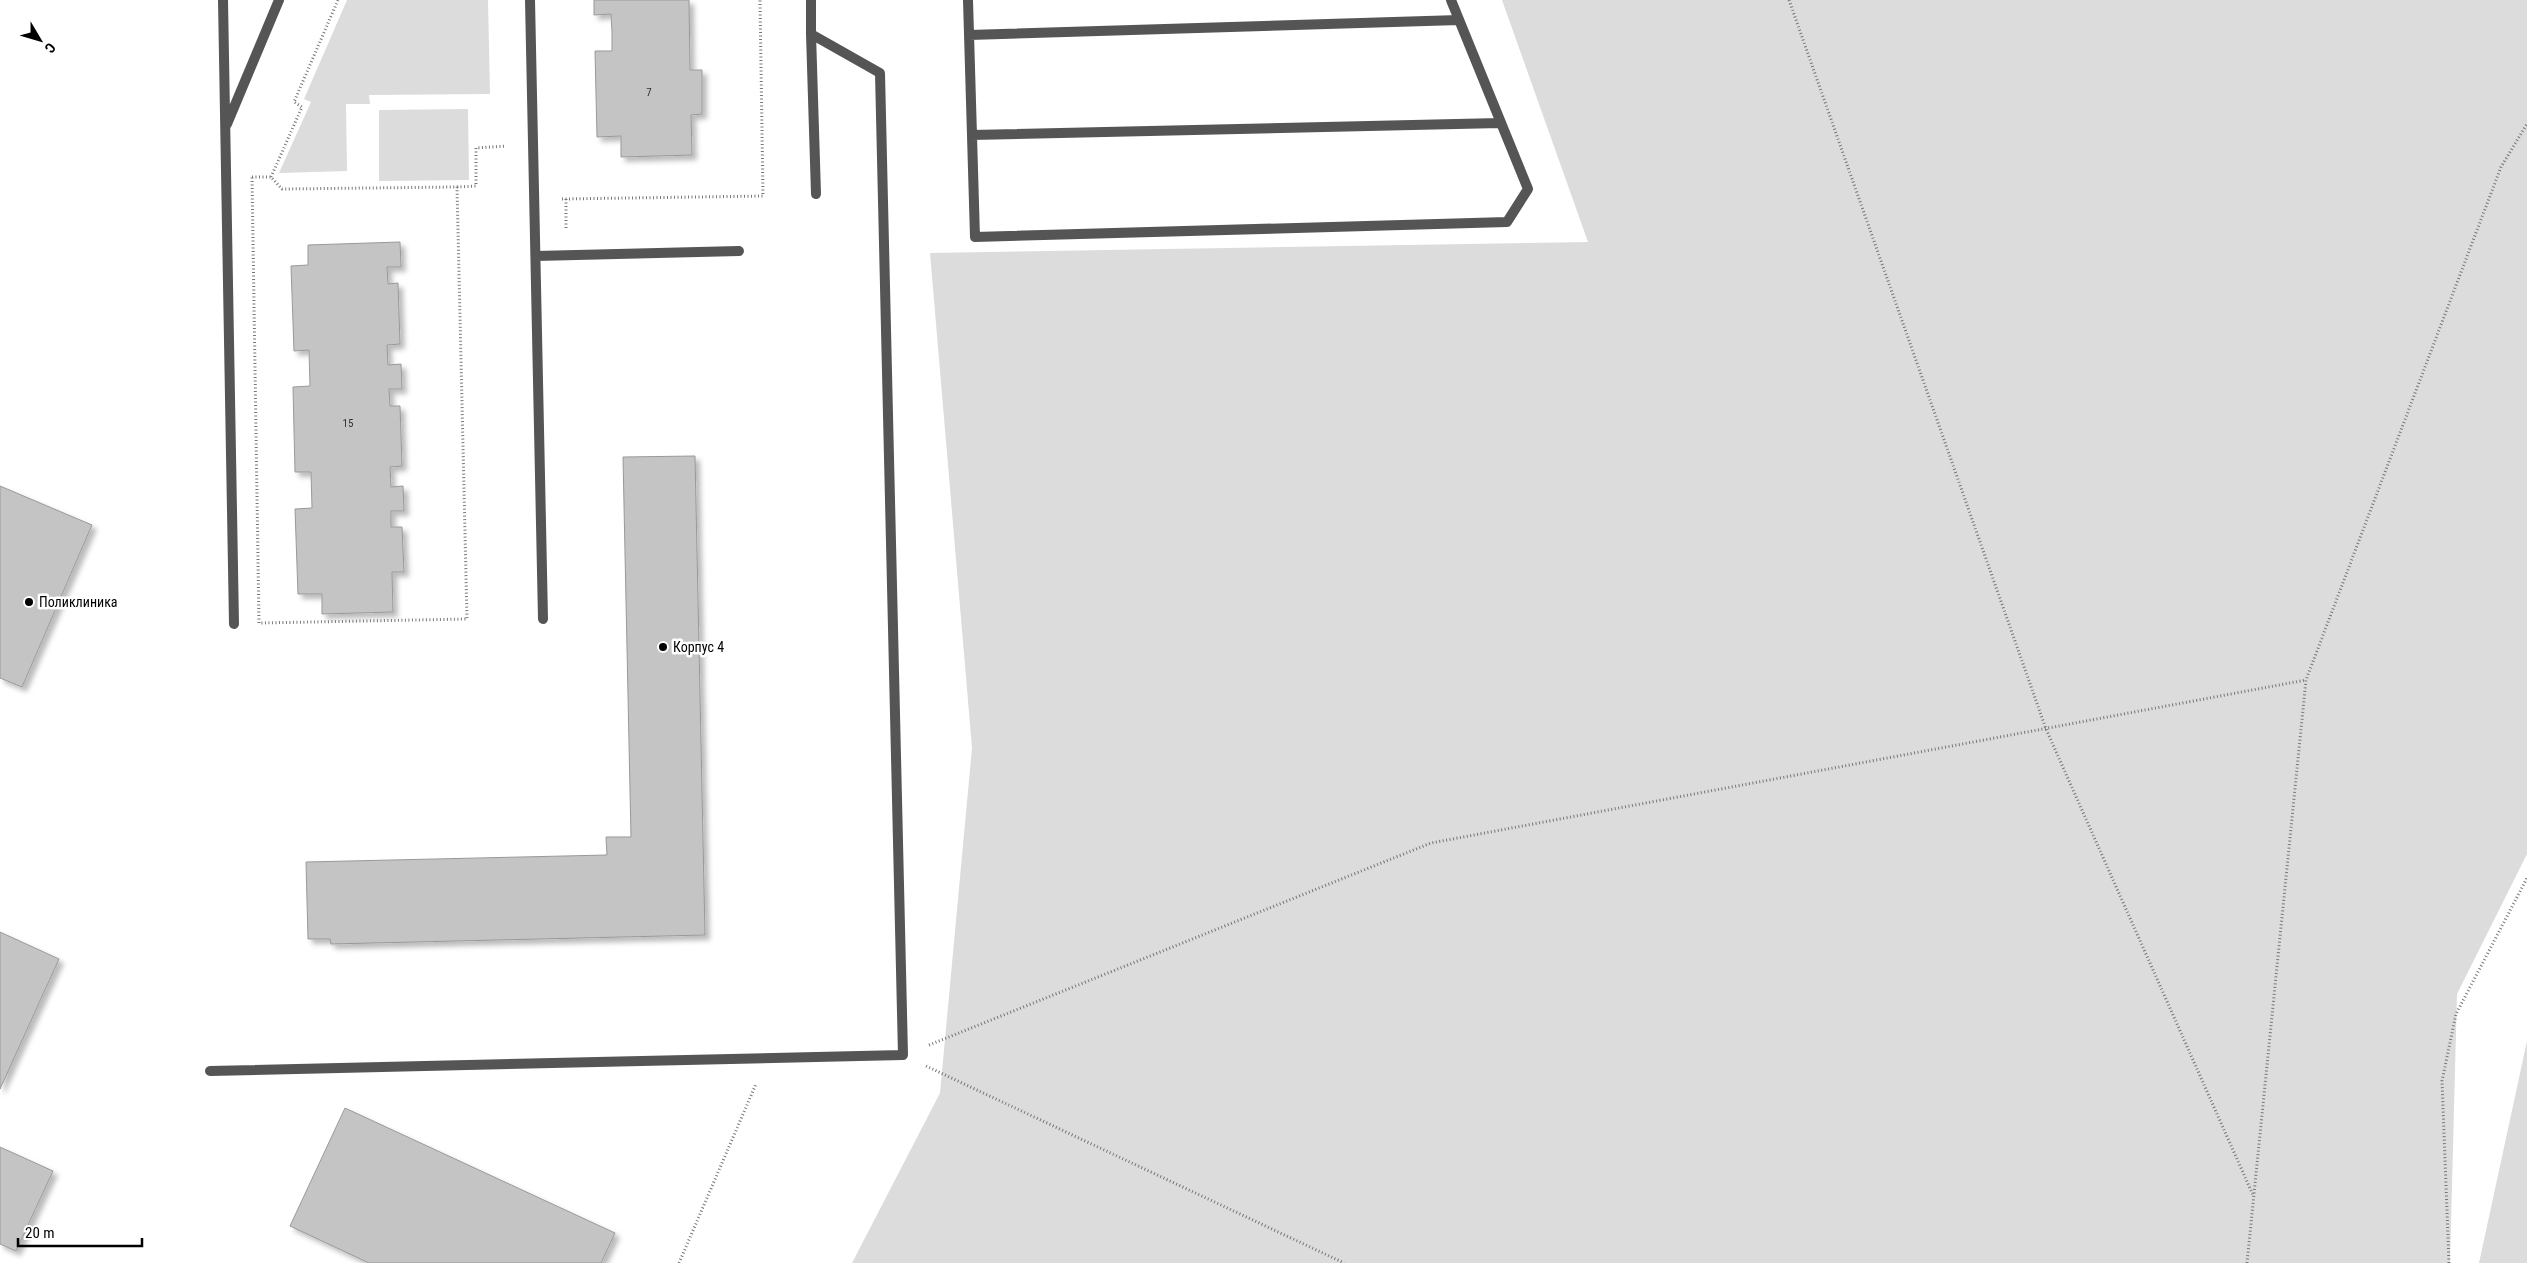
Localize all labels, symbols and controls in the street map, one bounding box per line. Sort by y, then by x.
north arrow [15,15,65,65]
text: С [41,40,59,56]
house number: 7 [646,86,652,99]
house number: 15 [343,417,353,430]
place label: Поликлиника [39,594,118,610]
marker: Поликлиника [23,596,35,608]
place label: Корпус 4 [673,639,724,655]
marker: Корпус 4 [657,641,669,653]
scale bar [18,1216,141,1248]
text: 20 m [25,1224,55,1242]

